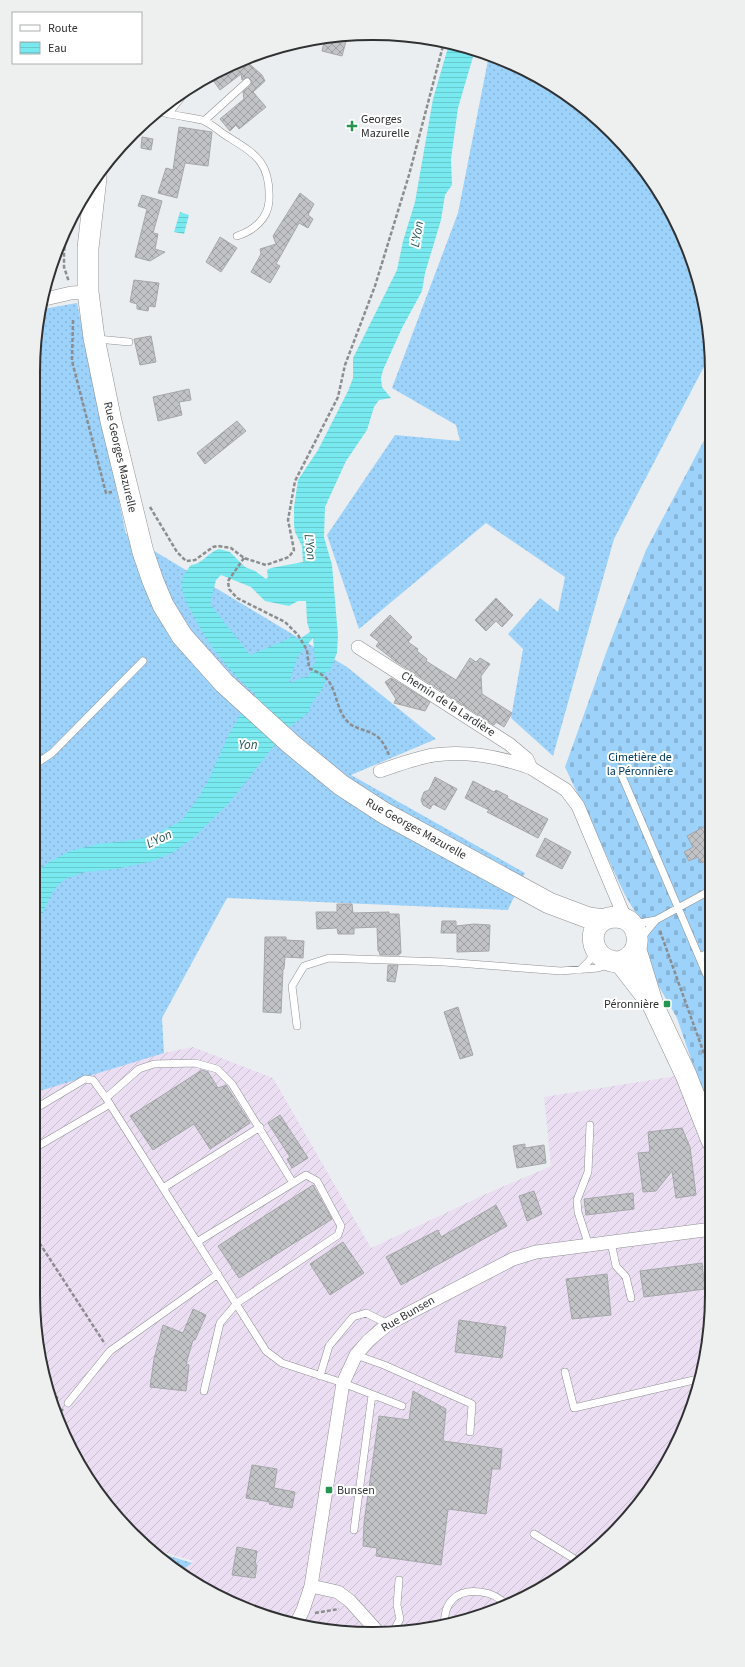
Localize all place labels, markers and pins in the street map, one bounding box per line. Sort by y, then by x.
place label: Georges Mazurelle [361,111,409,142]
marker: Georges Mazurelle [346,120,358,132]
place label: Péronnière [604,996,659,1013]
marker: Péronnière [662,999,672,1009]
place label: Bunsen [337,1482,375,1499]
marker: Bunsen [324,1485,334,1495]

